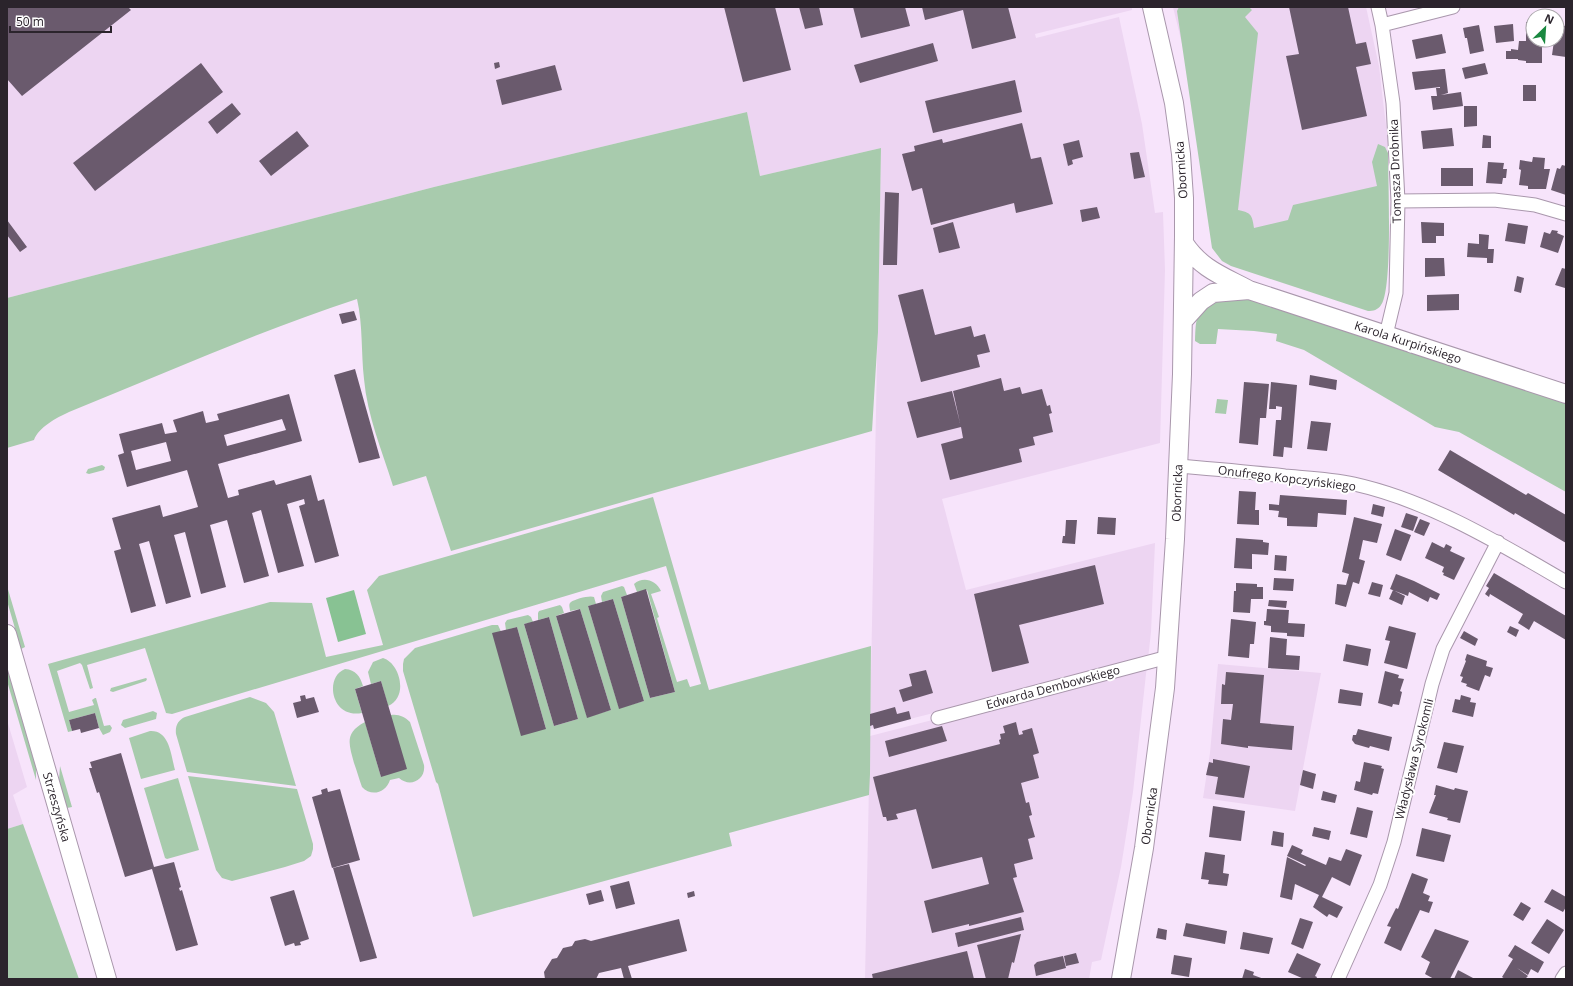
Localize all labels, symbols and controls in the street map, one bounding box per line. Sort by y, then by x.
scale bar [10,8,111,34]
north arrow [1525,8,1565,48]
text: N [1542,10,1557,27]
text: 50 m [16,13,44,30]
street label: Tomasza Drobnika [1385,119,1405,223]
street label: Obornicka [1171,141,1191,199]
street label: Karola Kurpińskiego [1352,317,1464,367]
street label: Onufrego Kopczyńskiego [1217,461,1357,495]
street label: Obornicka [1167,464,1187,522]
street label: Edwarda Dembowskiego [984,661,1122,713]
street label: Władysława Syrokomli [1391,697,1437,821]
street label: Strzeszyńska [39,770,75,844]
street label: Obornicka [1137,786,1161,846]

